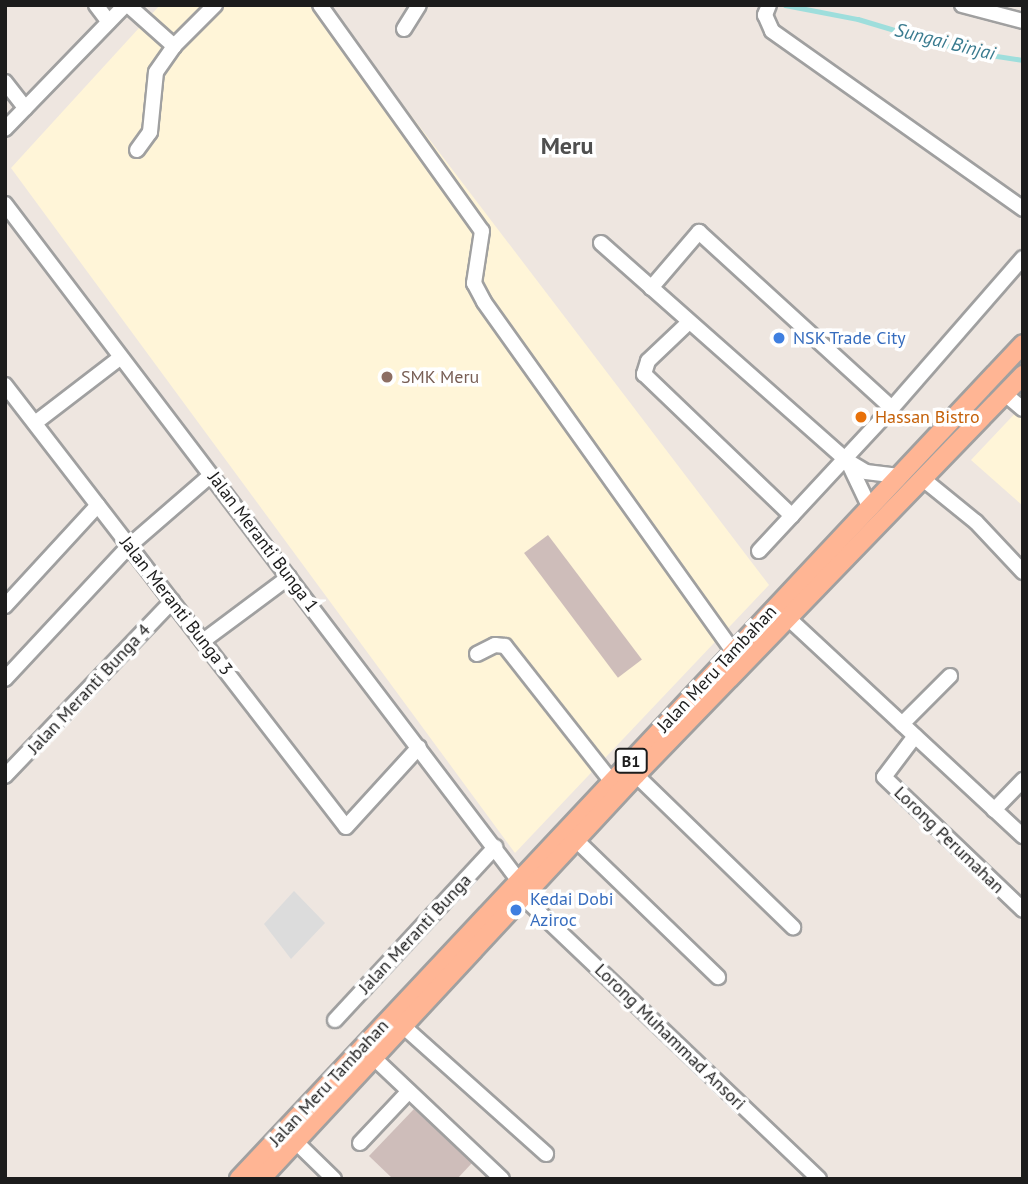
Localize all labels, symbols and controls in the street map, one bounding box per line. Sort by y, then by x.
water label: Sungai Binjai [893,19,997,65]
district label: Meru [541,132,593,160]
place label: NSK Trade City [793,327,907,349]
marker: NSK Trade City [771,330,787,346]
place label: SMK Meru [401,366,480,388]
marker: SMK Meru [379,369,395,385]
place label: Hassan Bistro [875,406,980,428]
marker: Hassan Bistro [853,409,869,425]
street label: Jalan Meranti Bunga 1 [203,468,323,616]
street label: Jalan Meranti Bunga 3 [115,532,237,680]
street label: Jalan Meru Tambahan [653,601,781,737]
street label: Jalan Meranti Bunga 4 [23,619,155,759]
road number: B1 [614,748,648,774]
street label: Lorong Perumahan [890,782,1008,898]
street label: Jalan Meranti Bunga [354,870,476,998]
place label: Kedai Dobi Aziroc [530,889,613,932]
marker: Kedai Dobi Aziroc [508,902,524,918]
street label: Lorong Muhammad Ansori [590,959,750,1115]
street label: Jalan Meru Tambahan [265,1015,393,1151]

